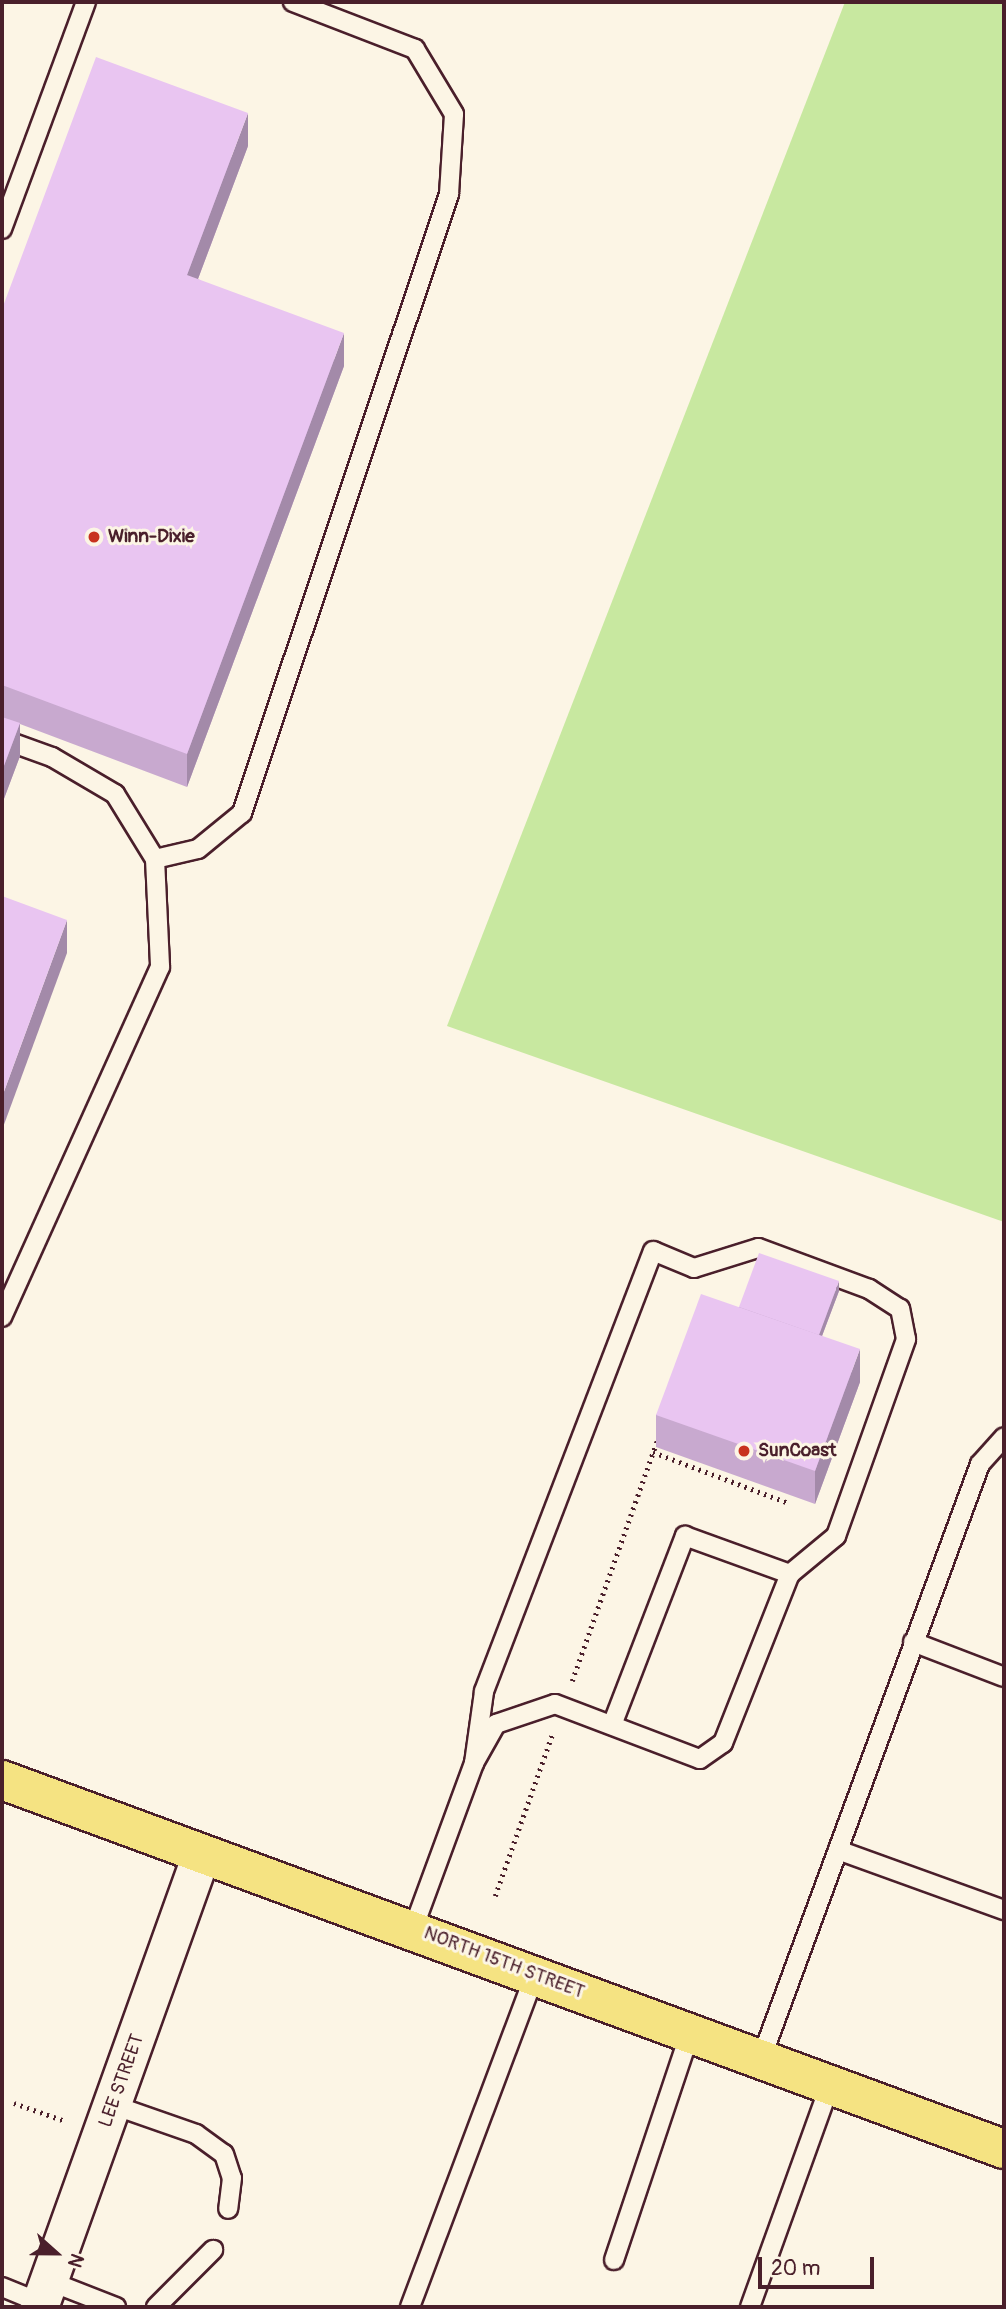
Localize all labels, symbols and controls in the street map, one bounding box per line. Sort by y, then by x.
place label: Winn-Dixie [108,526,195,548]
marker: Winn-Dixie [86,529,102,545]
place label: SunCoast [758,1440,836,1462]
marker: SunCoast [736,1443,752,1459]
street label: NORTH 15TH STREET [421,1922,587,2004]
street label: LEE STREET [95,2031,149,2131]
north arrow [21,2218,91,2288]
scale bar [761,2242,876,2286]
text: N [62,2250,89,2271]
text: 20 m [771,2255,820,2282]

